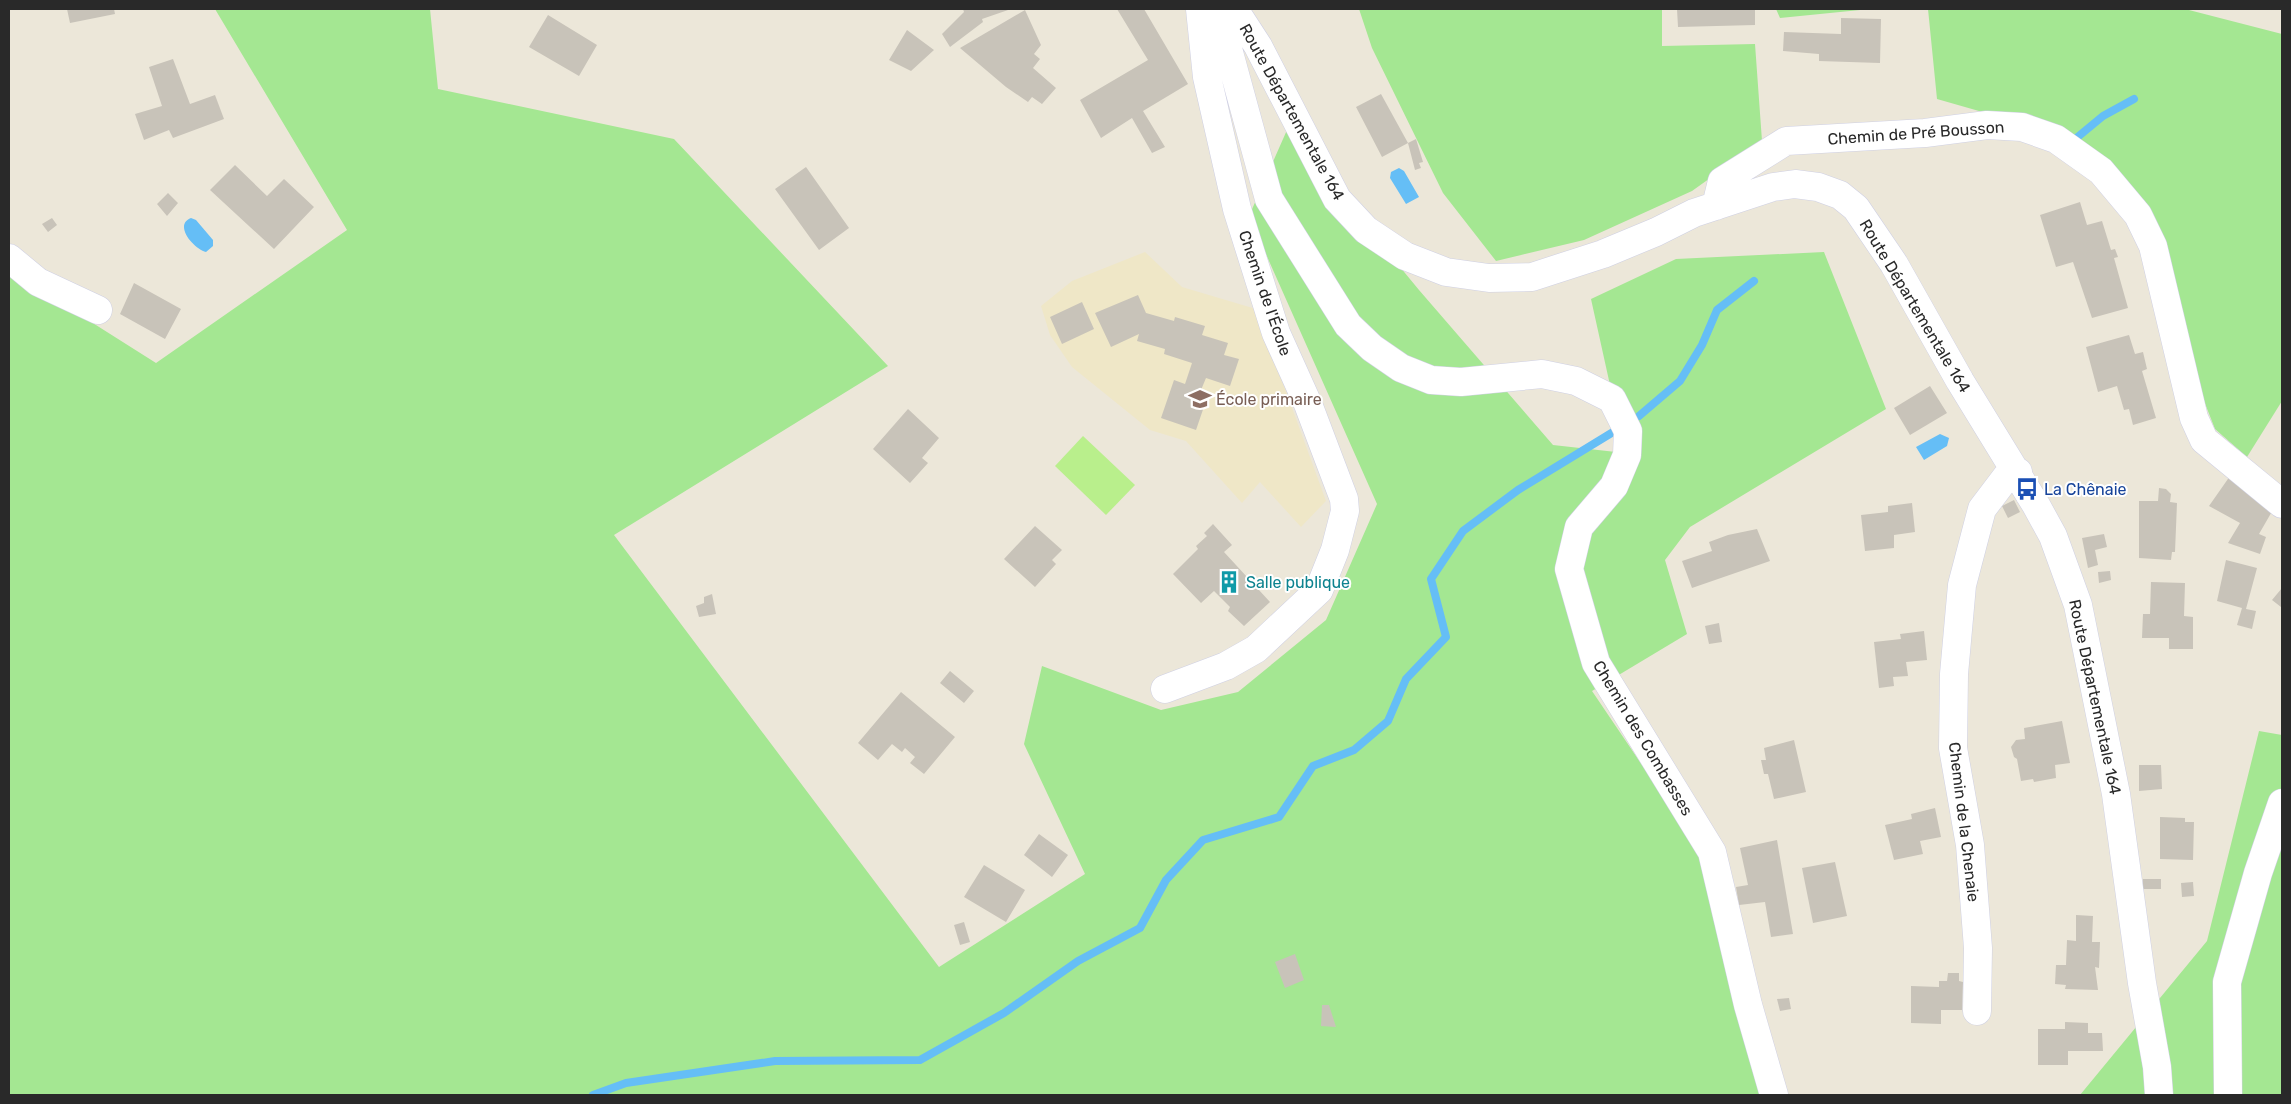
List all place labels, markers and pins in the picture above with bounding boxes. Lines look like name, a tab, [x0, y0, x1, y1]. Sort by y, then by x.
school or university icon: École primaire	[1187, 386, 1213, 412]
place label: École primaire	[1216, 390, 1322, 409]
bus stop icon: La Chênaie	[2014, 476, 2040, 502]
place label: La Chênaie	[2044, 480, 2127, 499]
building icon: Salle publique	[1216, 569, 1242, 595]
place label: Salle publique	[1246, 573, 1350, 592]

